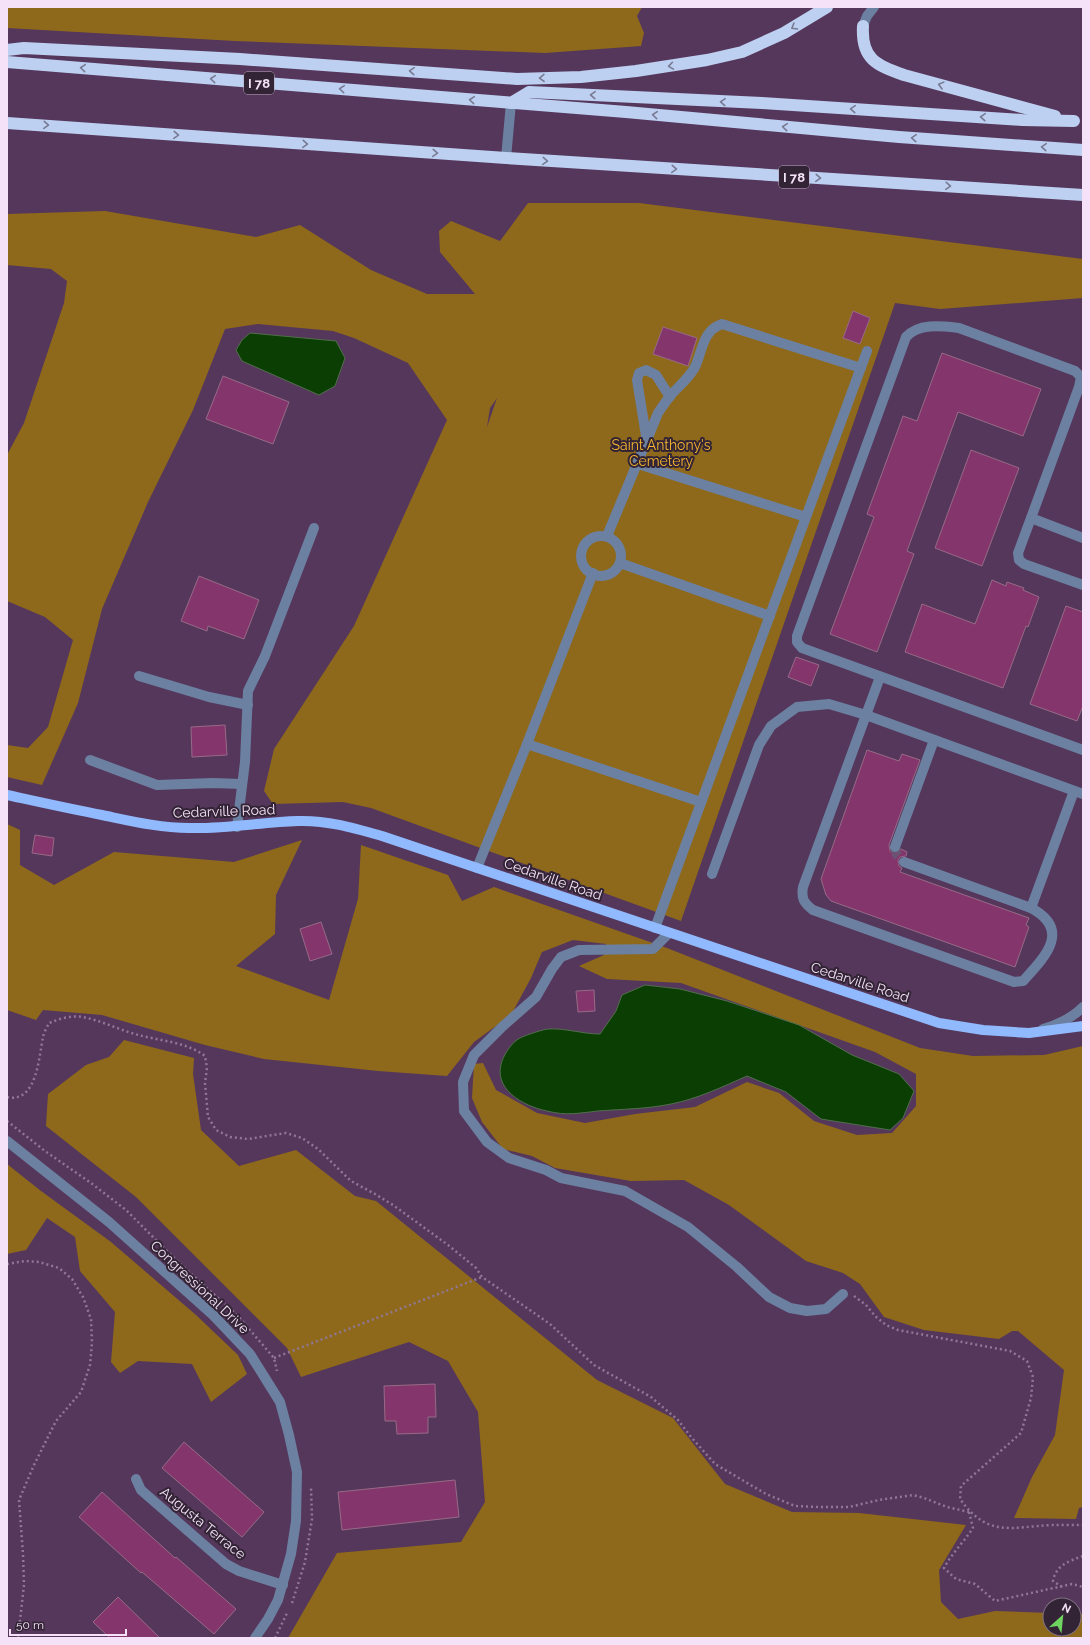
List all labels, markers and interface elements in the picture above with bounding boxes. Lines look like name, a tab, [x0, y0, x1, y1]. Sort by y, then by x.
one-way arrow	[791, 23, 798, 30]
one-way arrow	[668, 61, 674, 70]
one-way arrow	[80, 64, 86, 73]
one-way arrow	[409, 67, 415, 76]
road number: I 78	[244, 72, 274, 94]
one-way arrow	[210, 74, 216, 83]
one-way arrow	[539, 74, 545, 82]
one-way arrow	[938, 81, 945, 90]
one-way arrow	[339, 85, 345, 94]
one-way arrow	[590, 91, 596, 100]
one-way arrow	[469, 95, 475, 104]
one-way arrow	[720, 97, 726, 106]
one-way arrow	[850, 105, 856, 114]
one-way arrow	[652, 111, 658, 120]
one-way arrow	[980, 113, 986, 122]
one-way arrow	[43, 121, 49, 130]
one-way arrow	[782, 122, 788, 131]
one-way arrow	[173, 130, 179, 139]
one-way arrow	[911, 133, 917, 142]
one-way arrow	[302, 140, 308, 149]
one-way arrow	[1041, 143, 1047, 152]
one-way arrow	[432, 149, 438, 158]
one-way arrow	[542, 156, 548, 165]
one-way arrow	[671, 165, 677, 174]
road number: I 78	[779, 166, 809, 188]
one-way arrow	[815, 174, 821, 183]
one-way arrow	[945, 182, 951, 191]
park label: Saint Anthony's Cemetery	[612, 437, 711, 469]
street label: Cedarville Road	[172, 801, 276, 821]
street label: Cedarville Road	[502, 855, 604, 903]
street label: Cedarville Road	[809, 959, 911, 1005]
street label: Congressional Drive	[147, 1237, 253, 1337]
street label: Augusta Terrace	[157, 1484, 249, 1562]
north arrow	[1042, 1597, 1082, 1637]
text: N	[1060, 1601, 1073, 1616]
scale bar	[10, 1611, 126, 1637]
text: 50 m	[16, 1618, 44, 1632]

